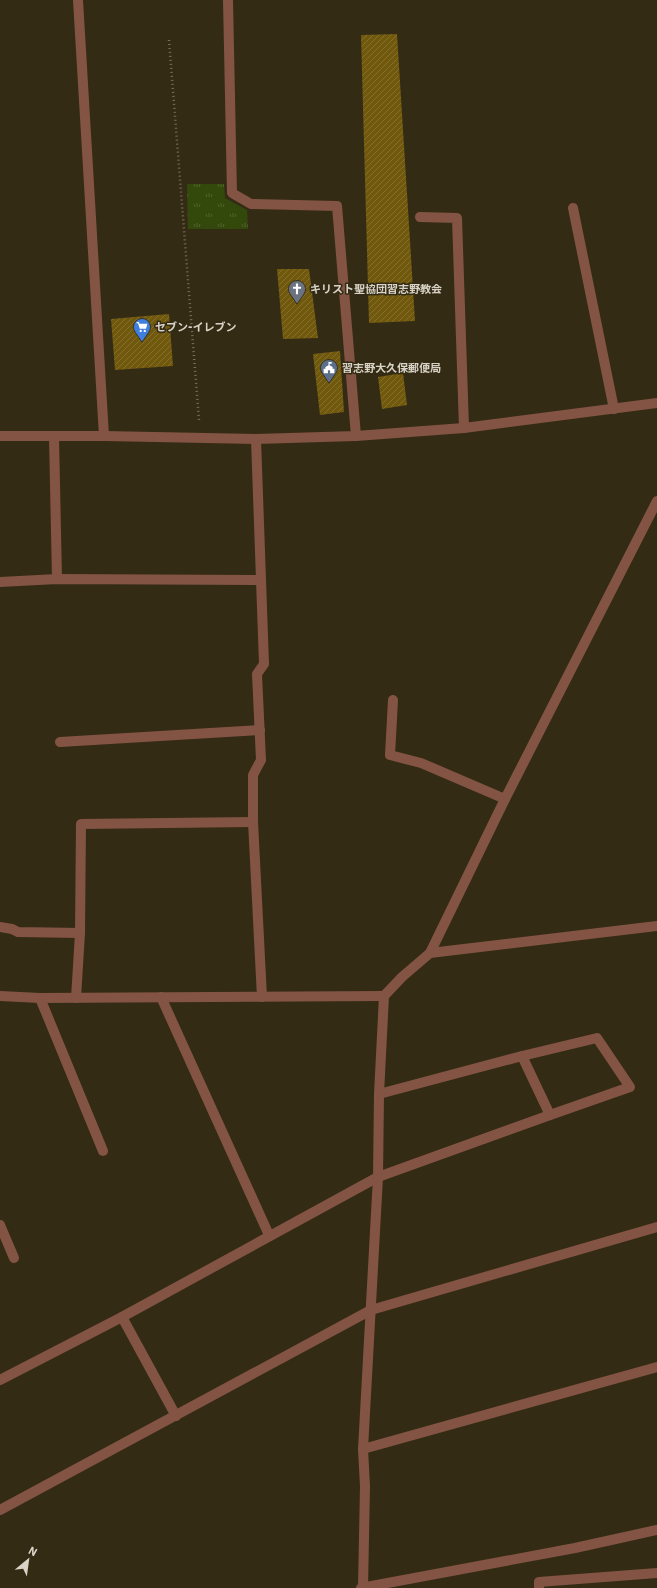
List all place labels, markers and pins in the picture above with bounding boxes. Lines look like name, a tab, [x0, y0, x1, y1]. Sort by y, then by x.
church icon: キリスト聖協団習志野教会	[287, 279, 307, 304]
place label: キリスト聖協団習志野教会	[310, 282, 442, 296]
supermarket icon: セブン-イレブン	[132, 317, 152, 342]
place label: セブン-イレブン	[155, 320, 236, 334]
public building icon: 習志野大久保郵便局	[319, 358, 339, 383]
place label: 習志野大久保郵便局	[342, 361, 441, 375]

